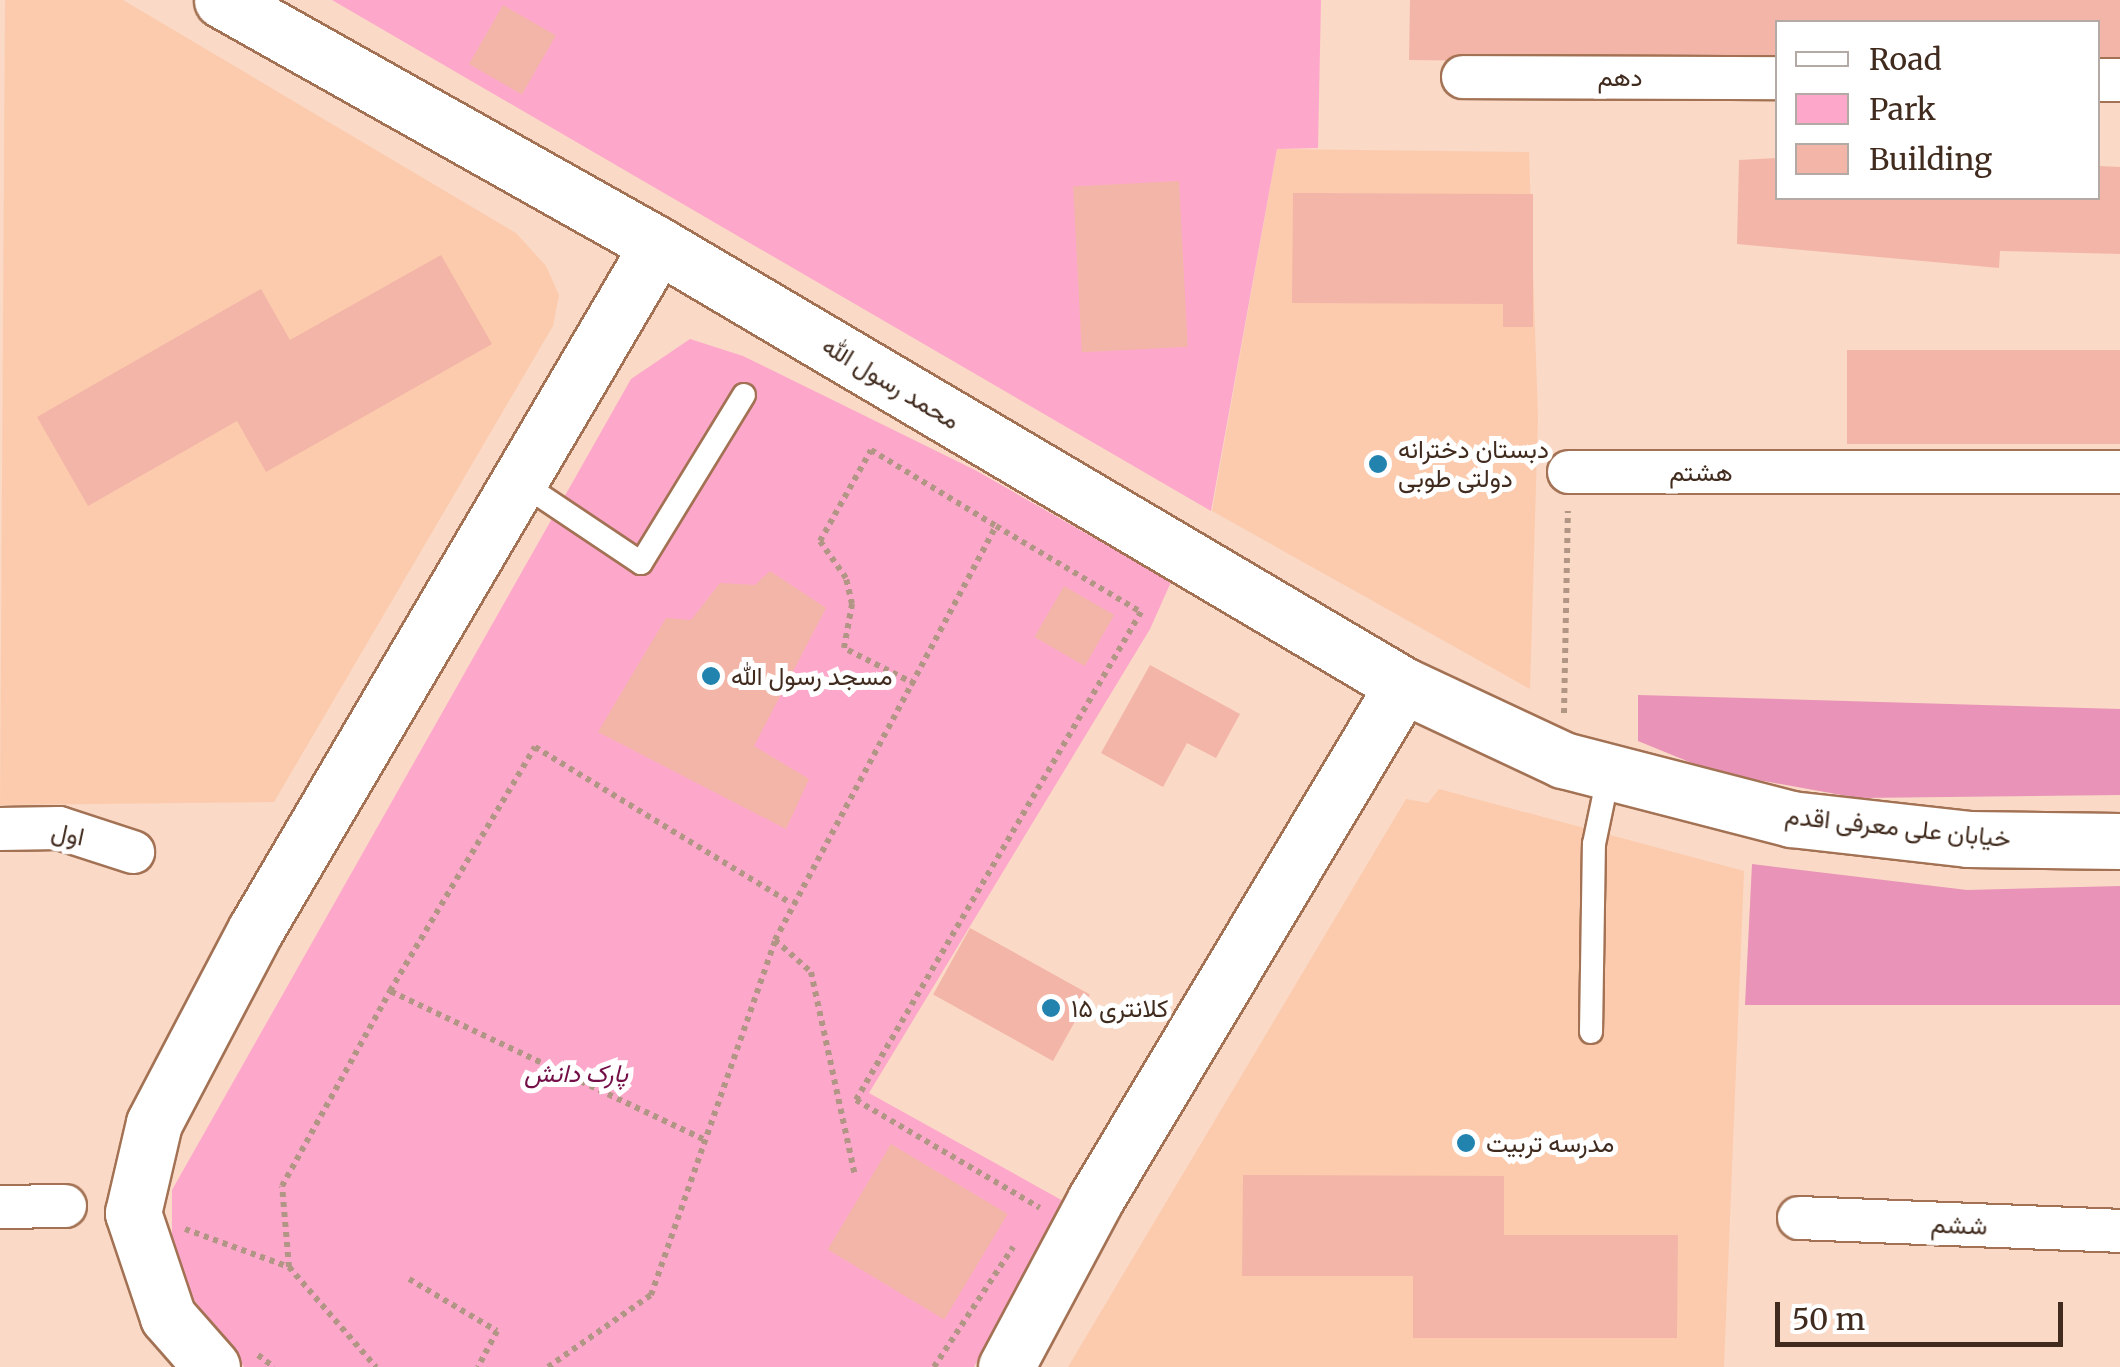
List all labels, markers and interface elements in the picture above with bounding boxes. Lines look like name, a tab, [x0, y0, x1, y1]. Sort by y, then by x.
legend	[1775, 20, 2100, 200]
text: Road	[1869, 40, 1942, 78]
street label: دهم	[1597, 62, 1643, 92]
text: Park	[1869, 90, 1936, 128]
text: Building	[1869, 140, 1992, 178]
street label: محمد رسول الله	[817, 330, 965, 436]
place label: دبستان دخترانه دولتی طوبی	[1398, 435, 1549, 494]
marker: دبستان دخترانه دولتی طوبی	[1367, 453, 1389, 475]
street label: هشتم	[1669, 457, 1733, 487]
place label: مسجد رسول الله	[731, 661, 893, 691]
marker: مسجد رسول الله	[700, 665, 722, 687]
street label: خیابان علی معرفی اقدم	[1784, 800, 2012, 854]
street label: اول	[49, 816, 87, 852]
place label: کلانتری ۱۵	[1071, 993, 1168, 1023]
marker: کلانتری ۱۵	[1040, 997, 1062, 1019]
park label: پارک دانش	[524, 1058, 628, 1088]
place label: مدرسه تربیت	[1486, 1128, 1614, 1158]
marker: مدرسه تربیت	[1455, 1132, 1477, 1154]
street label: ششم	[1930, 1209, 1988, 1241]
scale bar	[1780, 1282, 2068, 1344]
text: 50 m	[1792, 1300, 1865, 1338]

